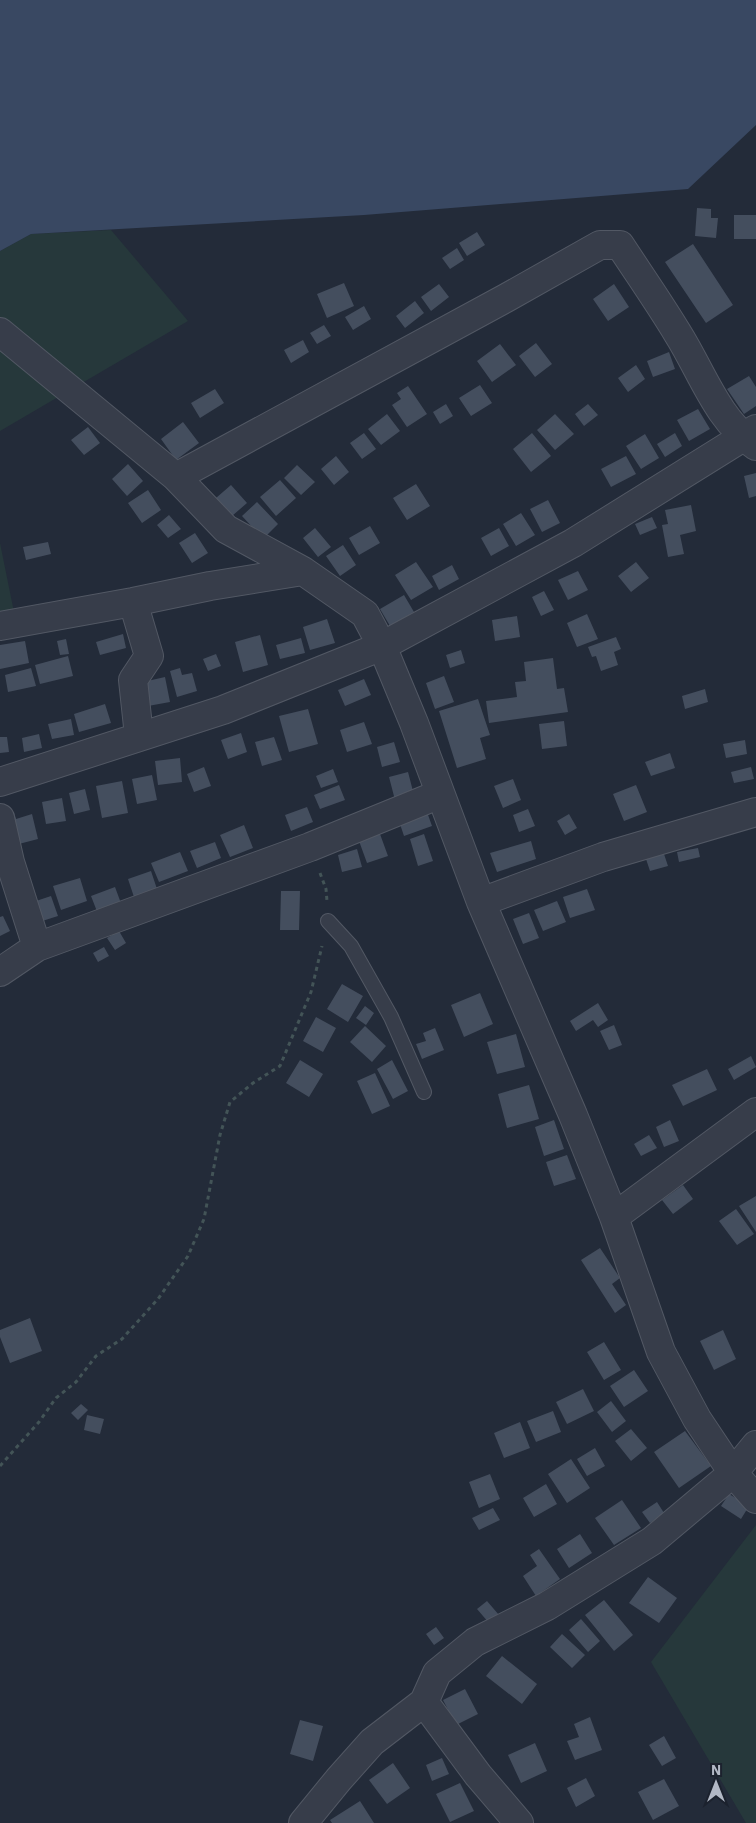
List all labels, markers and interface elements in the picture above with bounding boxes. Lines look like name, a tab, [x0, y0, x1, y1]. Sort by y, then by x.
north arrow	[691, 1758, 741, 1808]
text: N	[711, 1761, 721, 1779]

